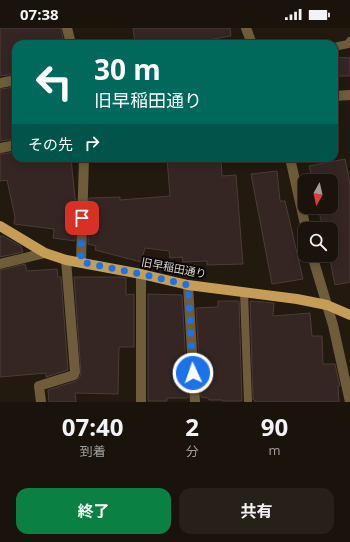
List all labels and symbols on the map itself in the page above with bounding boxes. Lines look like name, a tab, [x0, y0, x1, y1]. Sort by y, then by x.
north arrow	[298, 174, 338, 214]
pin	[65, 201, 99, 235]
street label: 旧早稲田通り	[140, 254, 208, 281]
position arrow	[172, 352, 214, 394]

